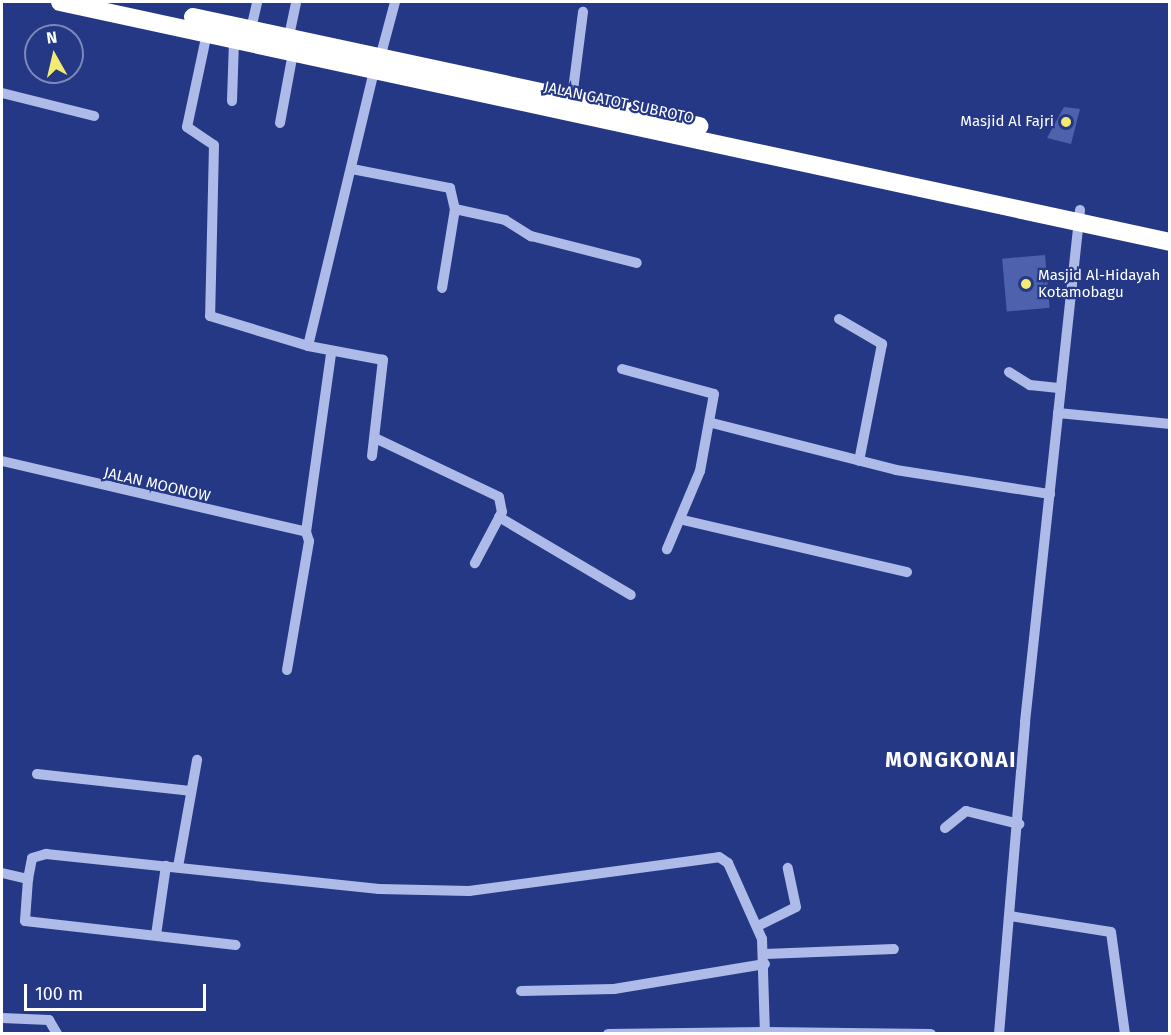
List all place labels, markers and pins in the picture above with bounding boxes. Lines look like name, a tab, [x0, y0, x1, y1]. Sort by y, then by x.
place label: Masjid Al Fajri	[960, 113, 1054, 131]
marker: Masjid Al Fajri	[1059, 115, 1073, 129]
place label: Masjid Al-Hidayah Kotamobagu	[1038, 266, 1160, 301]
marker: Masjid Al-Hidayah Kotamobagu	[1019, 277, 1033, 291]

